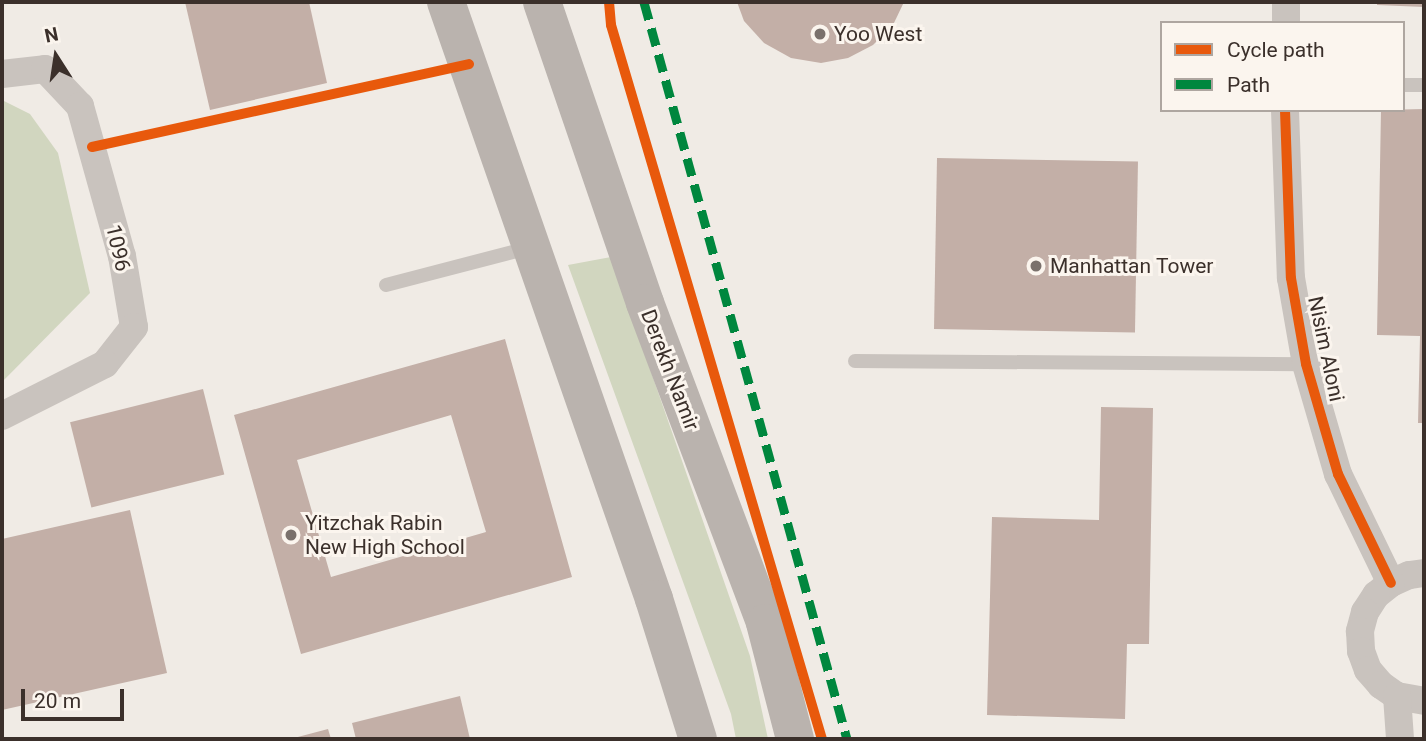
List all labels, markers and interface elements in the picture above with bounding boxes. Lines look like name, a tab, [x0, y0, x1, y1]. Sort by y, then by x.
north arrow	[21, 21, 91, 91]
place label: Yoo West	[834, 21, 922, 47]
legend	[1160, 21, 1405, 112]
text: N	[43, 22, 60, 48]
marker: Yoo West	[812, 26, 828, 42]
text: Cycle path	[1227, 38, 1325, 62]
text: Path	[1227, 73, 1270, 97]
street label: 1096	[100, 222, 136, 274]
place label: Manhattan Tower	[1050, 253, 1214, 279]
marker: Manhattan Tower	[1028, 258, 1044, 274]
street label: Nisim Aloni	[1303, 294, 1349, 404]
street label: Derekh Namir	[635, 306, 705, 434]
place label: Yitzchak Rabin New High School	[305, 510, 465, 560]
marker: Yitzchak Rabin New High School	[283, 527, 299, 543]
scale bar	[24, 674, 128, 718]
text: 20 m	[34, 689, 81, 713]

